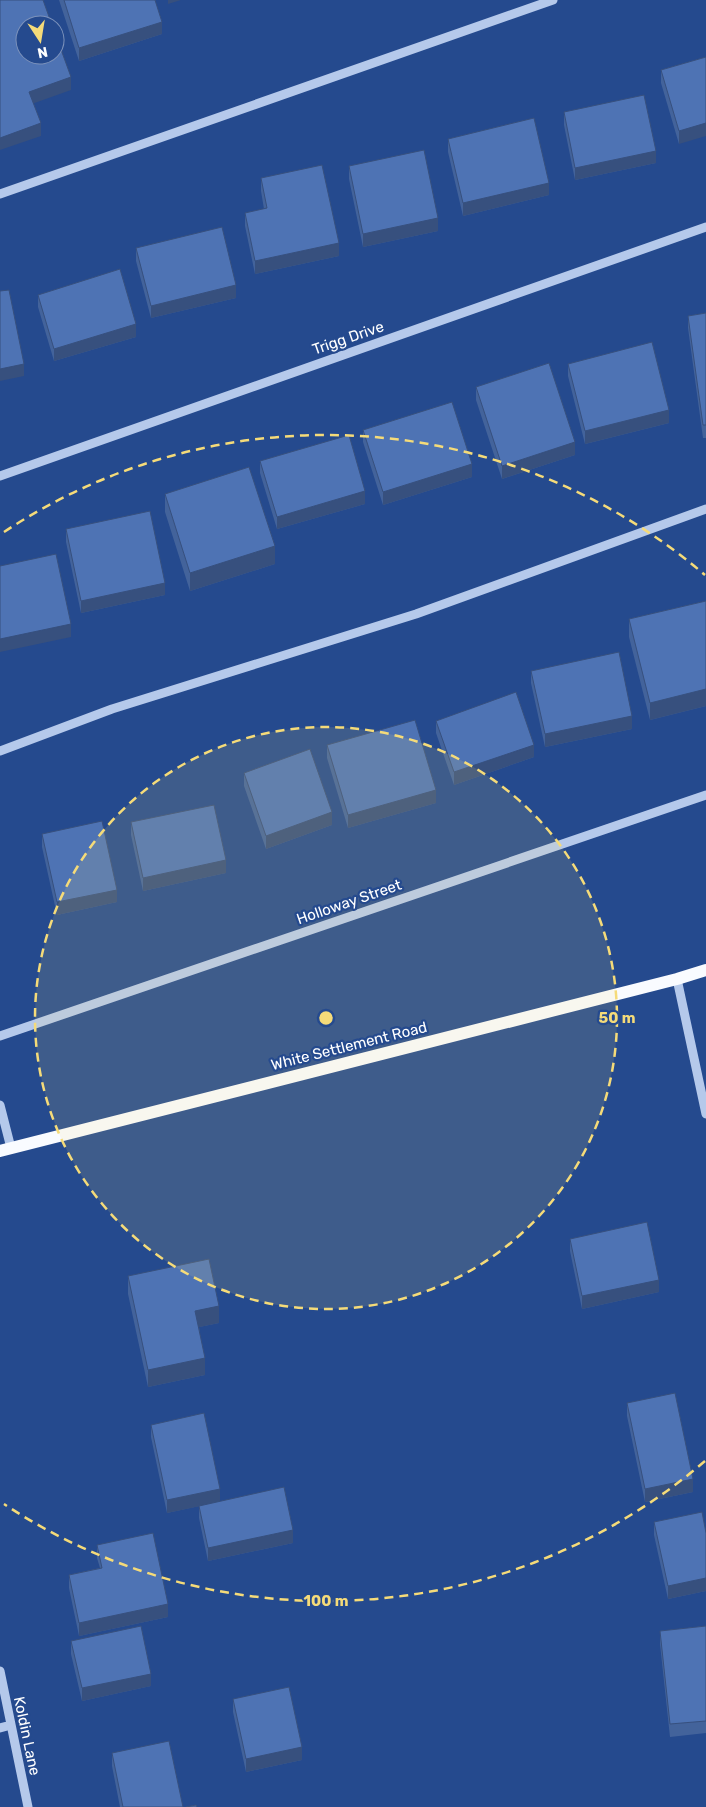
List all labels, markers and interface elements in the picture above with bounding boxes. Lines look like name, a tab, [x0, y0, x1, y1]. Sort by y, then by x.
north arrow	[15, 15, 65, 65]
text: N	[36, 43, 49, 62]
street label: Trigg Drive	[310, 317, 386, 359]
street label: Holloway Street	[294, 876, 404, 928]
centre of rings	[317, 1009, 335, 1027]
text: 50 m	[599, 1009, 635, 1027]
street label: White Settlement Road	[269, 1018, 429, 1074]
text: 100 m	[304, 1592, 348, 1610]
street label: Koldin Lane	[10, 1695, 44, 1777]

